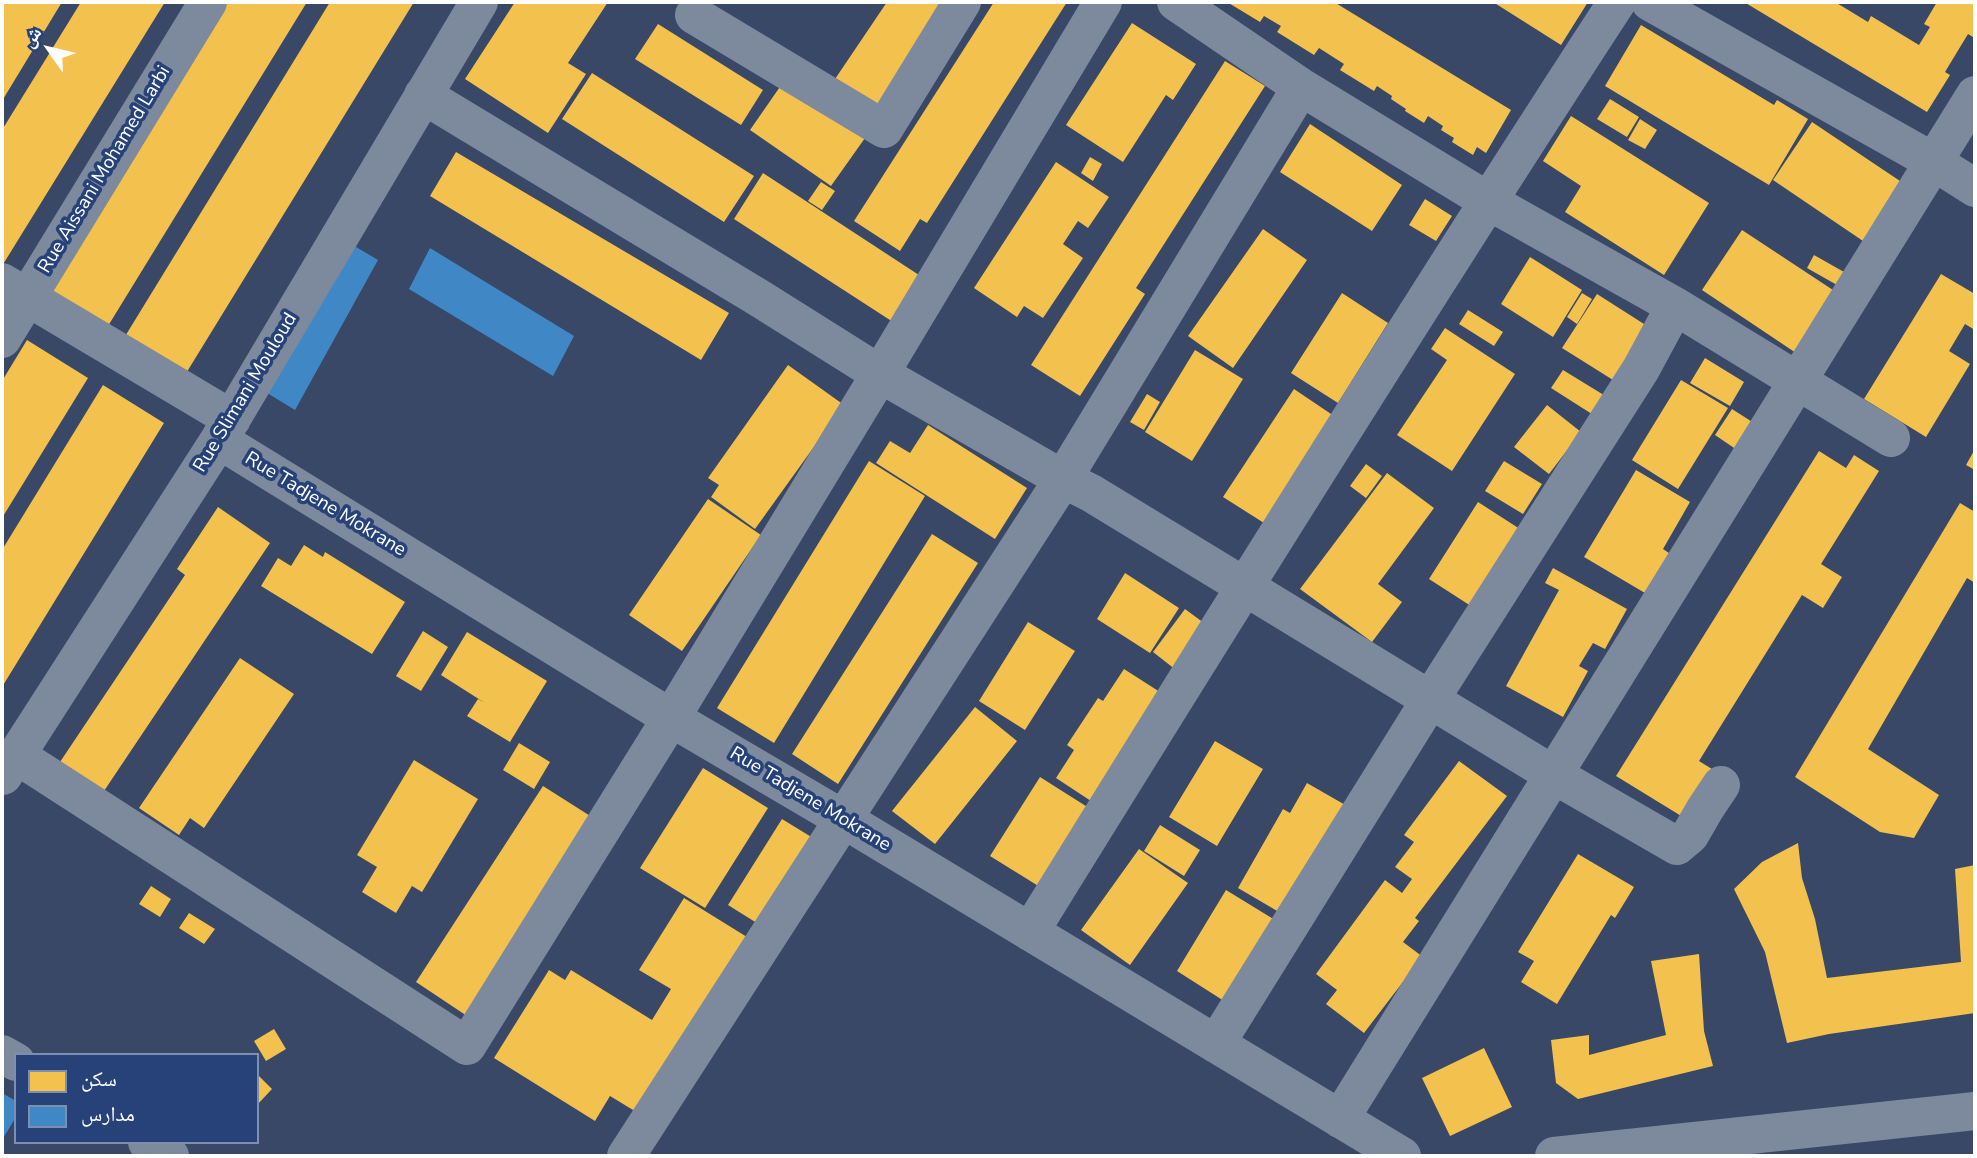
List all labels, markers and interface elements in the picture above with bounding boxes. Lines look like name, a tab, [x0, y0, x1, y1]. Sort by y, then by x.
north arrow	[14, 14, 84, 84]
text: ش	[15, 22, 48, 53]
street label: Rue Aissani Mohamed Larbi	[34, 62, 176, 278]
street label: Rue Slimani Mouloud	[189, 309, 303, 477]
street label: Rue Tadjene Mokrane	[240, 448, 410, 562]
street label: Rue Tadjene Mokrane	[725, 743, 895, 857]
legend	[14, 1053, 259, 1144]
text: سكن	[81, 1065, 117, 1093]
text: مدارس	[81, 1100, 135, 1128]

